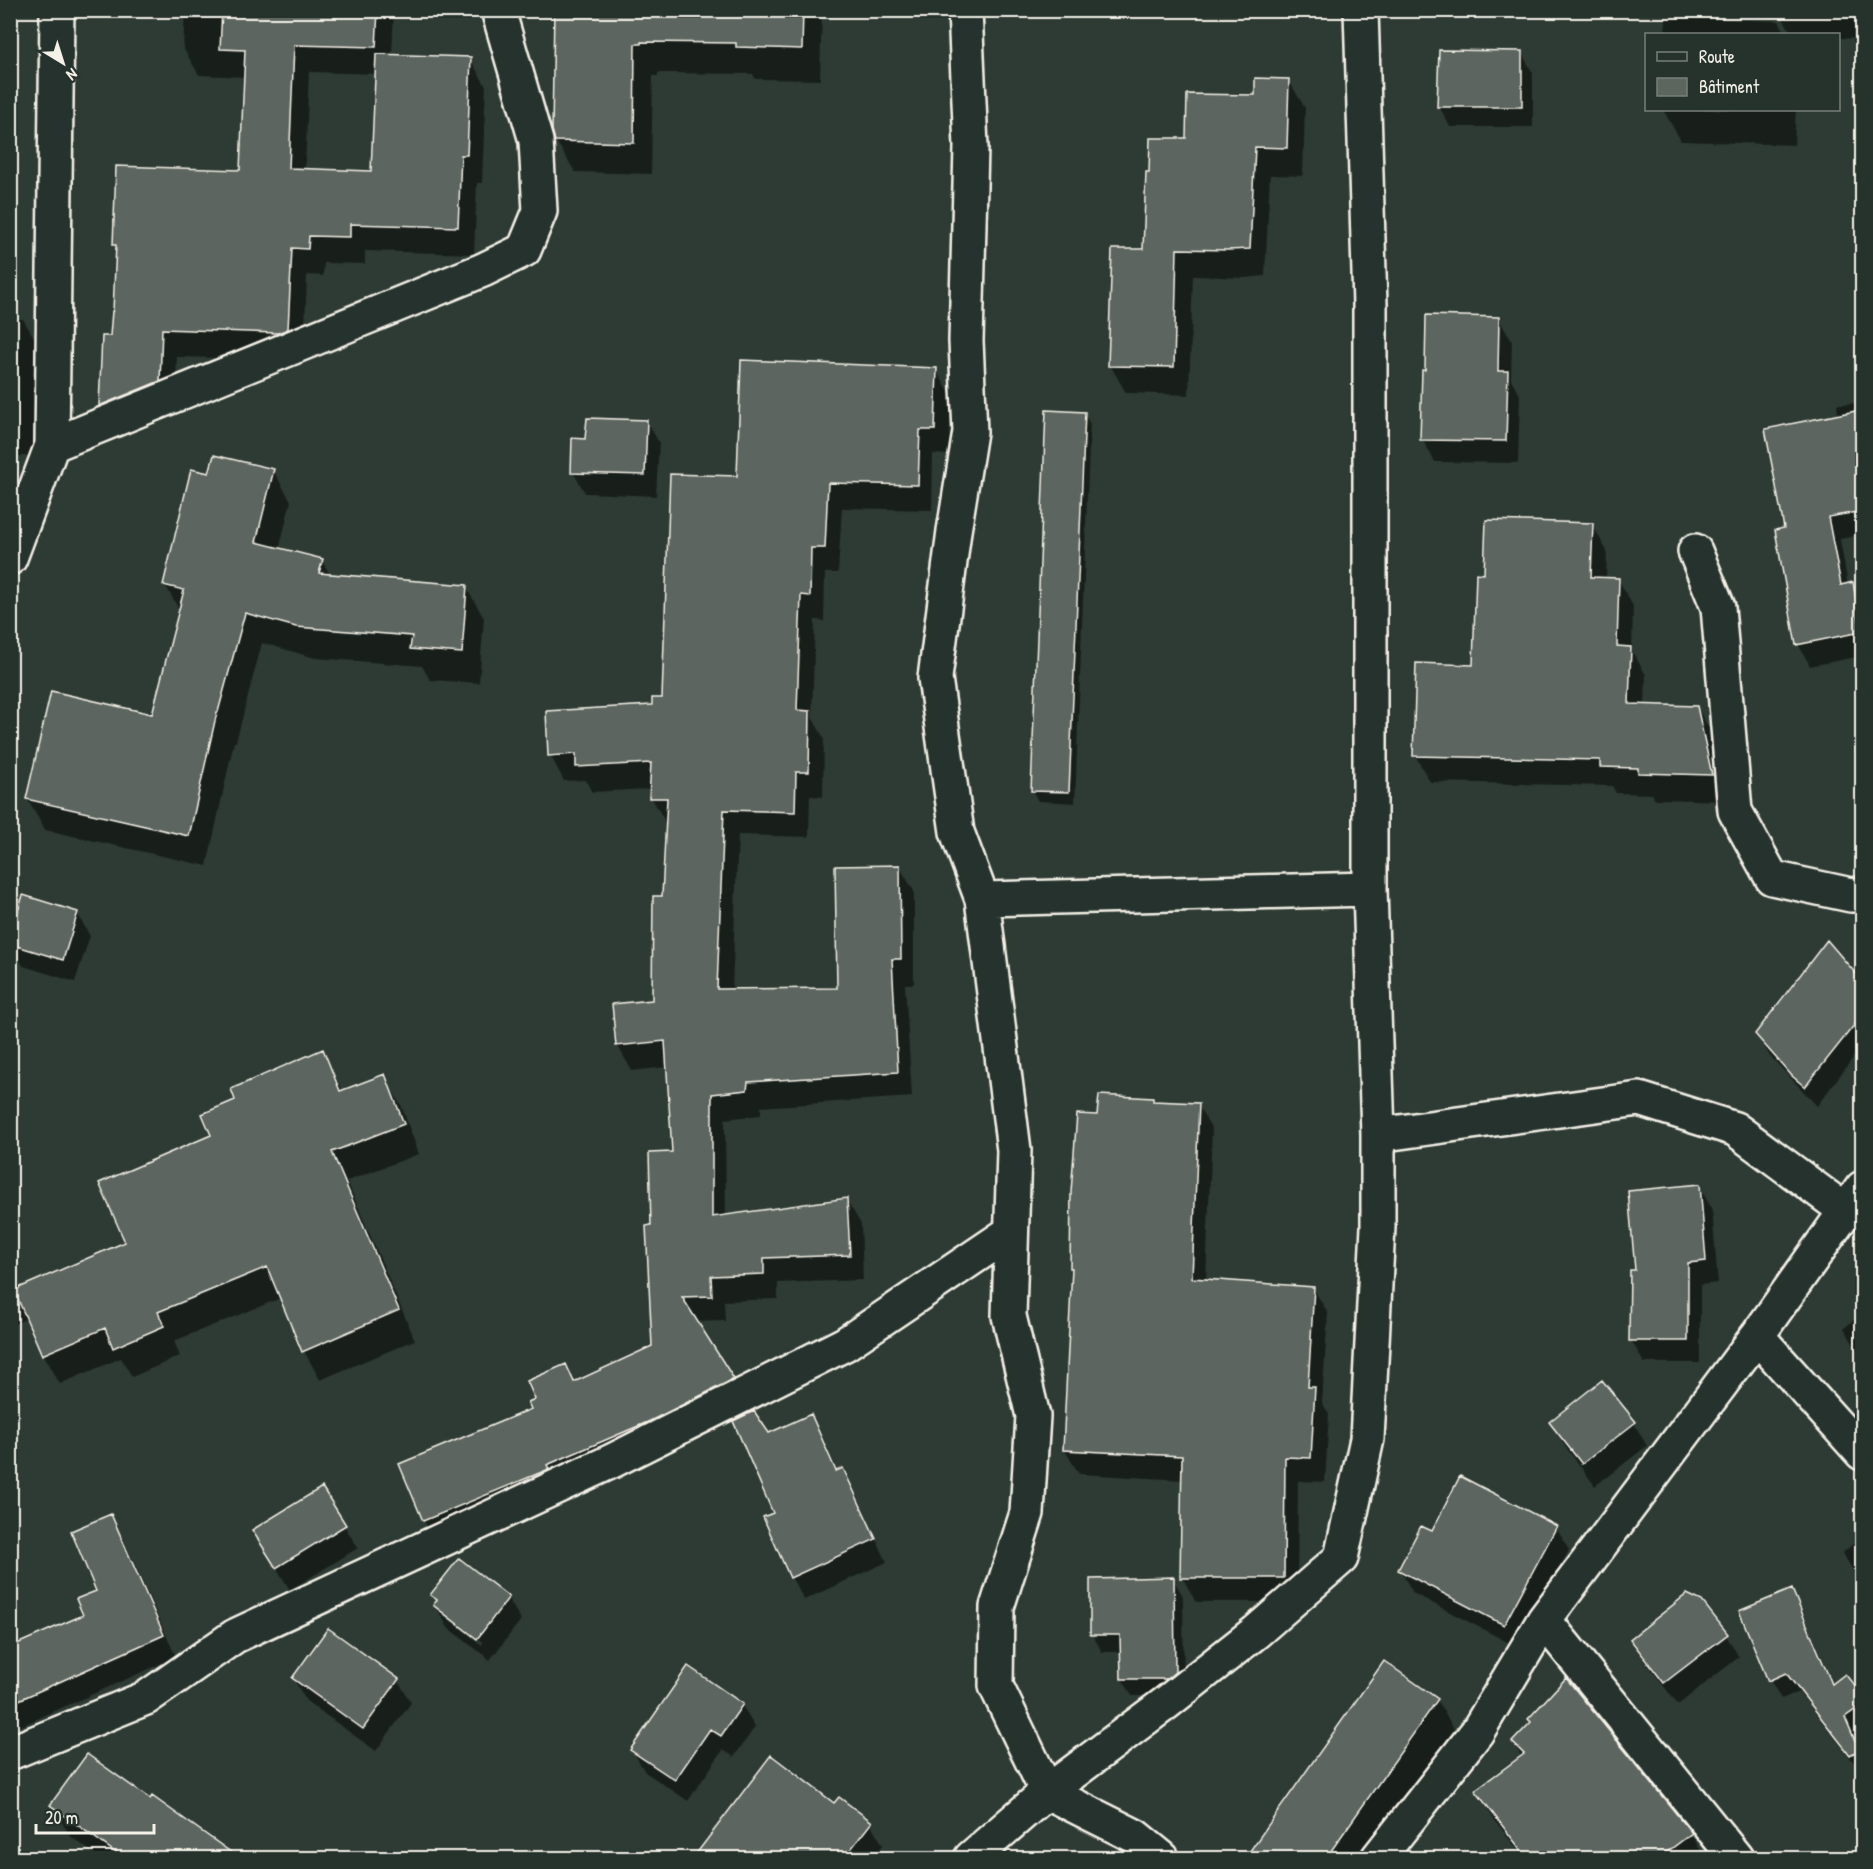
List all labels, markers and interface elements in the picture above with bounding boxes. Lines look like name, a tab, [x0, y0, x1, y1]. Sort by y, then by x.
north arrow	[33, 33, 93, 93]
legend	[1645, 33, 1840, 111]
text: Route	[1699, 44, 1735, 69]
text: N	[62, 64, 82, 86]
text: Bâtiment	[1699, 74, 1760, 99]
scale bar	[36, 1797, 154, 1835]
text: 20 m	[45, 1805, 78, 1830]

